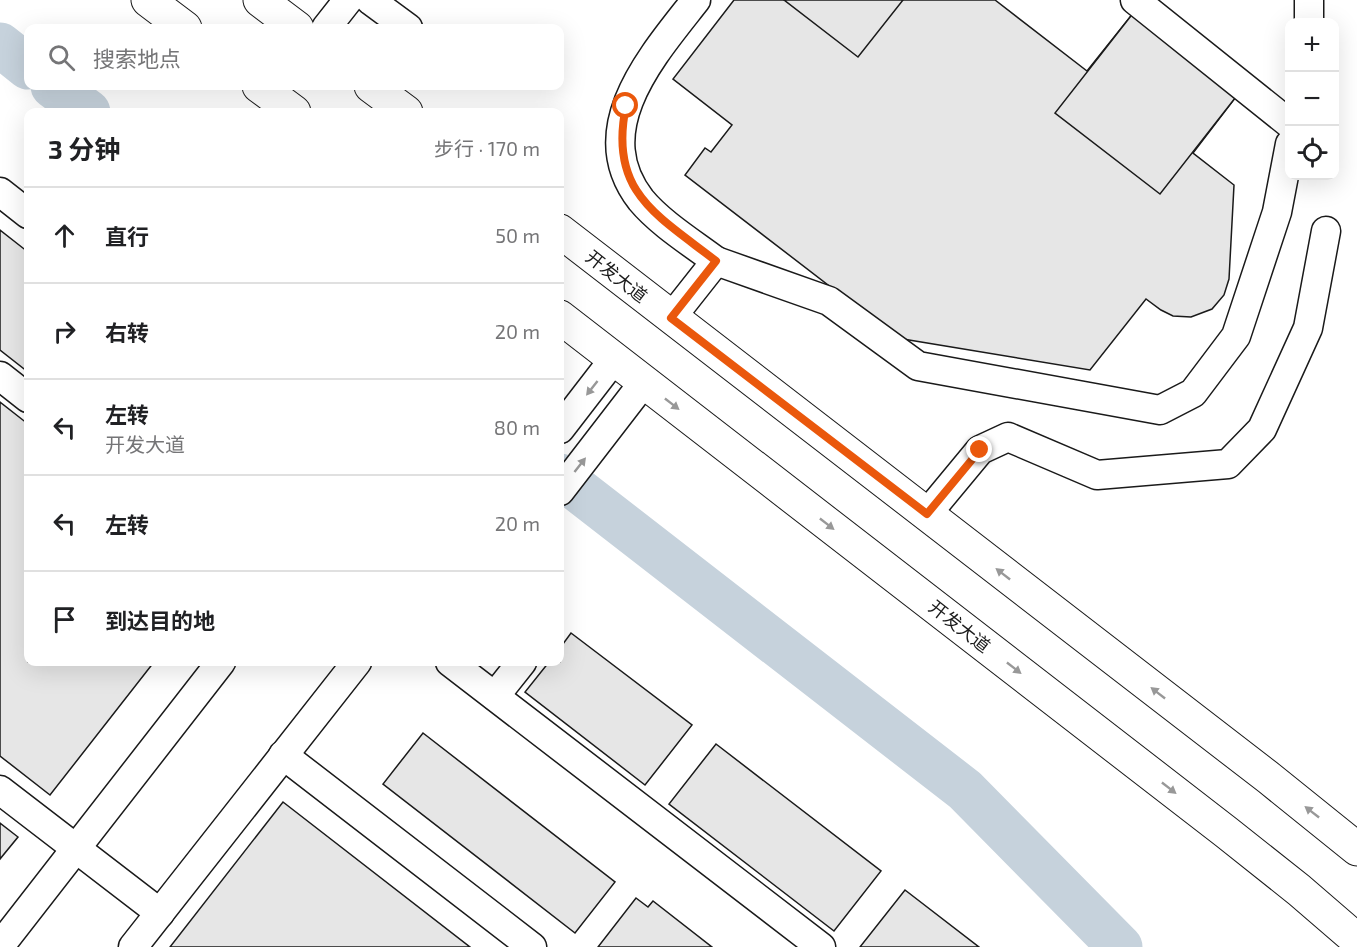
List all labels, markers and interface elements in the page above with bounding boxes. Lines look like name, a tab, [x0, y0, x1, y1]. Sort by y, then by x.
map controls	[1285, 18, 1339, 180]
button: +	[1285, 18, 1339, 72]
search box	[24, 24, 564, 90]
icon: search	[45, 41, 78, 74]
text: 搜索地点	[93, 45, 181, 71]
button: −	[1285, 72, 1339, 126]
route start	[612, 92, 638, 118]
button: locate	[1285, 126, 1339, 180]
text: 3 分钟	[48, 133, 120, 164]
text: 步行 · 170 m	[434, 136, 540, 160]
icon: ahead	[48, 219, 81, 252]
text: 直行	[105, 223, 149, 249]
text: 50 m	[495, 223, 540, 247]
street label: 开发大道	[582, 245, 652, 307]
icon: right	[48, 315, 81, 348]
text: 右转	[105, 319, 149, 345]
text: 20 m	[495, 319, 540, 343]
one-way arrow	[586, 380, 598, 395]
one-way arrow	[665, 398, 680, 410]
text: 左转	[105, 401, 149, 427]
icon: left	[48, 411, 81, 444]
text: 80 m	[494, 415, 540, 439]
text: 开发大道	[105, 432, 185, 456]
route end	[966, 436, 992, 462]
one-way arrow	[573, 457, 586, 473]
icon: left	[48, 507, 81, 540]
text: 左转	[105, 511, 149, 537]
text: 20 m	[495, 511, 540, 535]
one-way arrow	[819, 517, 834, 529]
one-way arrow	[996, 568, 1011, 580]
street label: 开发大道	[925, 595, 995, 657]
icon: arrive	[48, 603, 81, 636]
text: 到达目的地	[105, 607, 215, 633]
one-way arrow	[1006, 662, 1022, 675]
one-way arrow	[1150, 687, 1165, 699]
one-way arrow	[1161, 781, 1176, 793]
one-way arrow	[1304, 807, 1319, 819]

